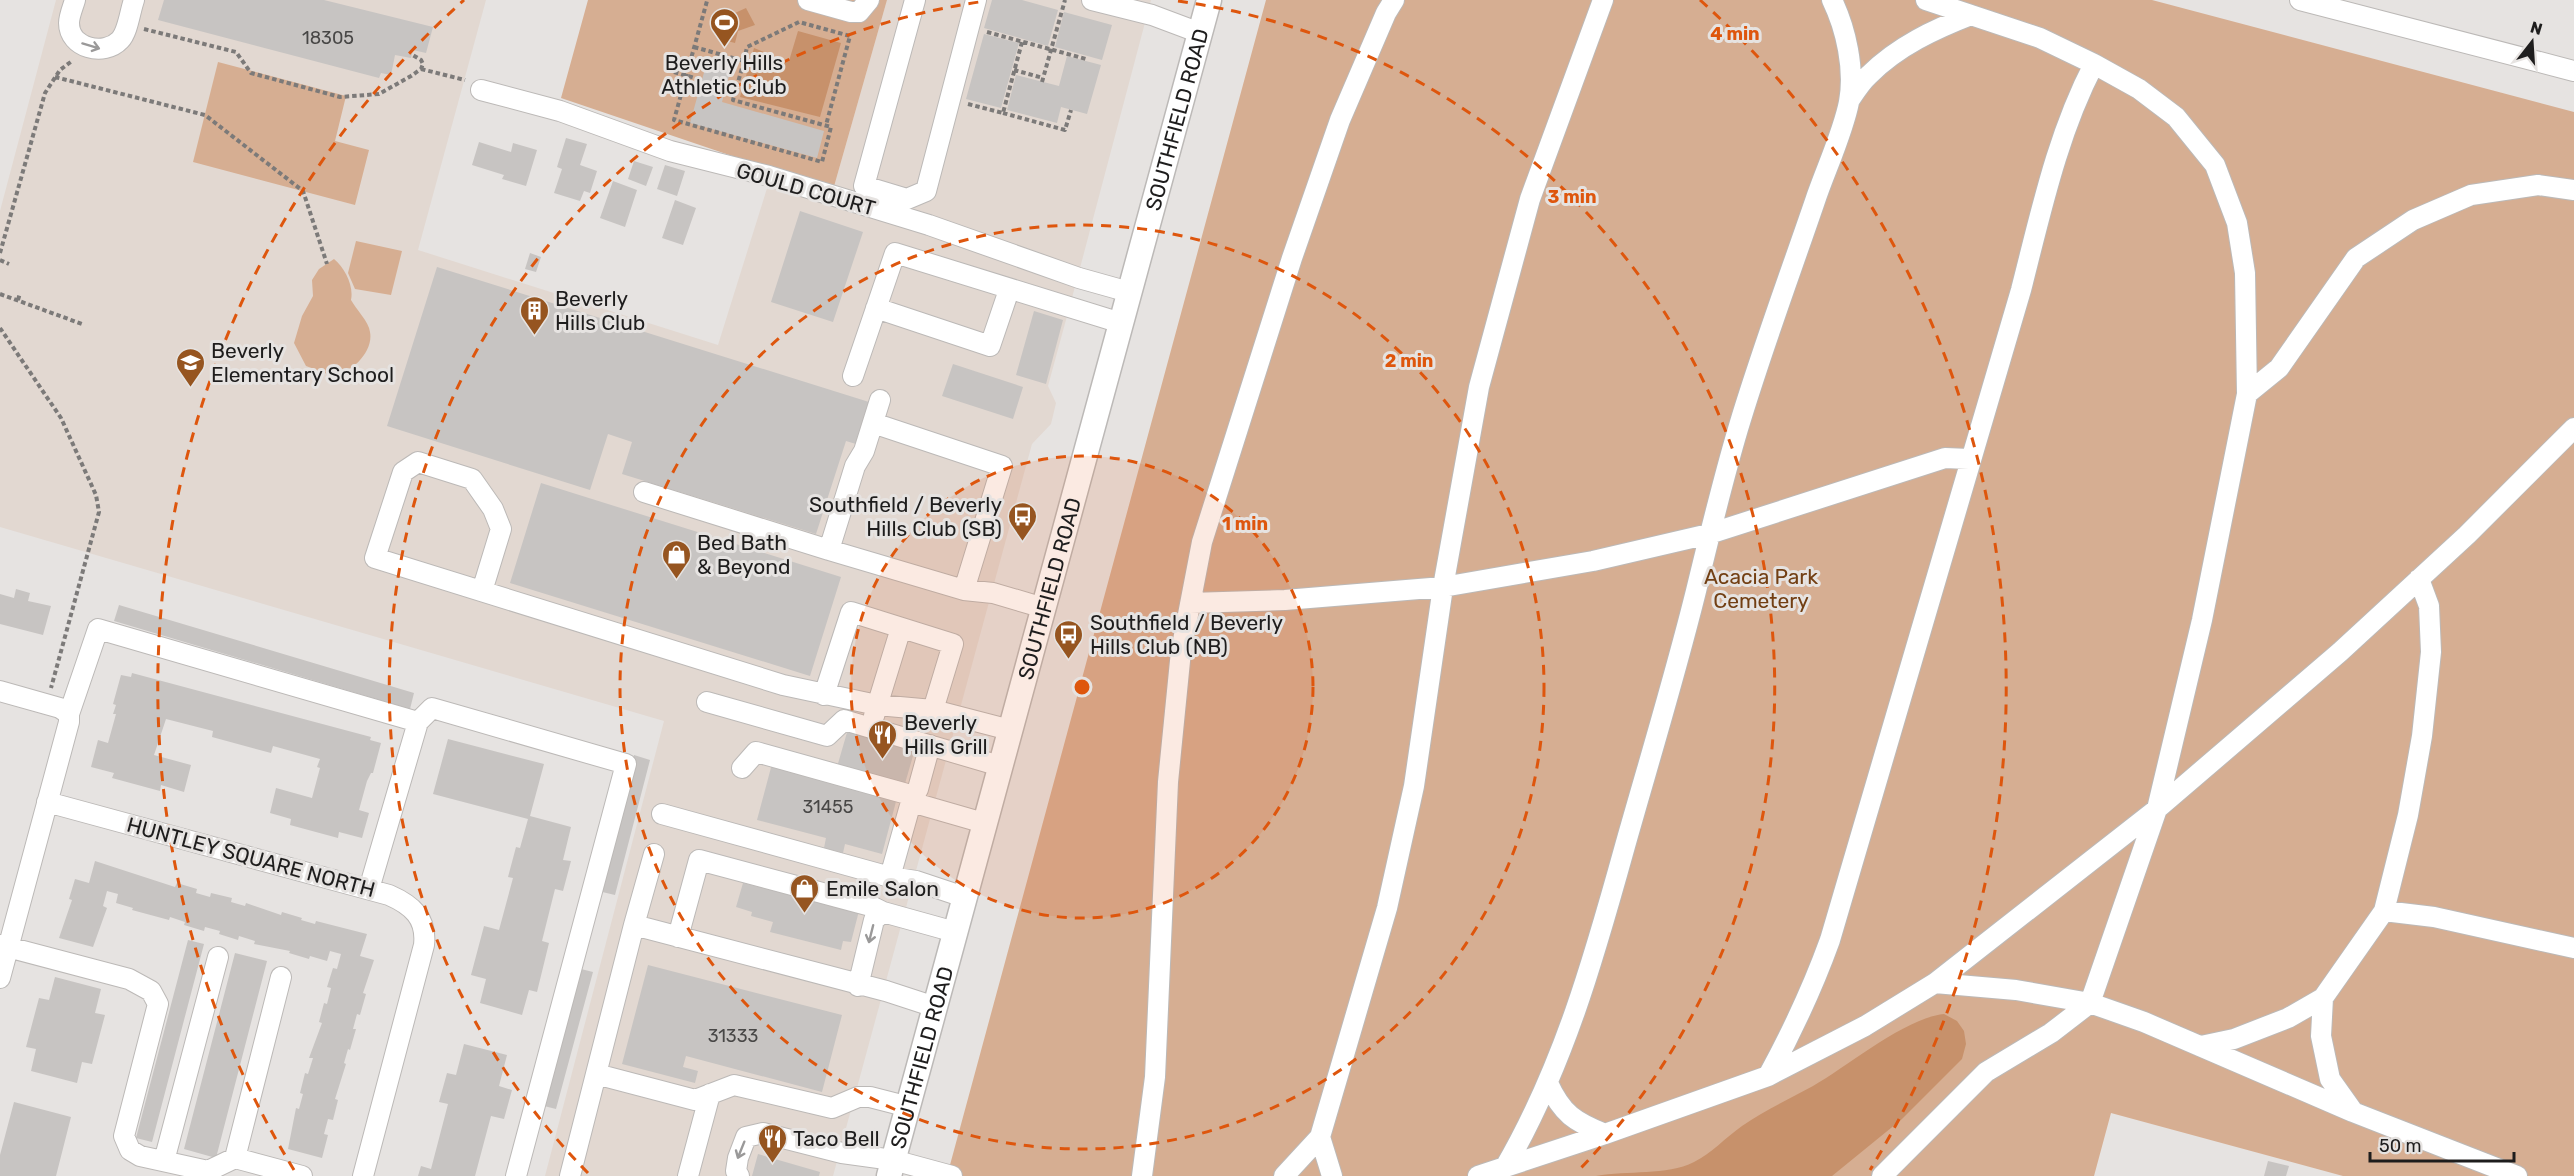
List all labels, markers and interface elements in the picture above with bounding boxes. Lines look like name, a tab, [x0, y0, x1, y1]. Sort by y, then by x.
sports icon: Beverly Hills Athletic Club	[708, 7, 740, 49]
north arrow	[2502, 12, 2562, 72]
text: N	[2528, 17, 2545, 39]
text: 4 min	[1710, 23, 1760, 45]
street label: SOUTHFIELD ROAD	[1140, 26, 1213, 213]
house number: 18305	[302, 27, 354, 49]
one-way arrow	[81, 41, 100, 52]
place label: Beverly Hills Athletic Club	[661, 50, 787, 99]
street label: GOULD COURT	[734, 157, 878, 221]
text: 3 min	[1548, 186, 1596, 208]
place label: Beverly Hills Club	[555, 286, 645, 335]
building icon: Beverly Hills Club	[518, 294, 550, 336]
place label: Beverly Elementary School	[211, 338, 394, 387]
school or university icon: Beverly Elementary School	[174, 346, 206, 388]
text: 2 min	[1385, 350, 1433, 372]
place label: Southfield / Beverly Hills Club (SB)	[809, 492, 1002, 541]
street label: SOUTHFIELD ROAD	[1012, 495, 1086, 682]
bus stop icon: Southfield / Beverly Hills Club (SB)	[1007, 500, 1039, 542]
text: 1 min	[1222, 513, 1268, 535]
place label: Bed Bath & Beyond	[697, 530, 791, 579]
shop icon: Bed Bath & Beyond	[660, 538, 692, 580]
park label: Acacia Park Cemetery	[1704, 564, 1818, 613]
place label: Southfield / Beverly Hills Club (NB)	[1090, 610, 1283, 659]
bus stop icon: Southfield / Beverly Hills Club (NB)	[1053, 618, 1085, 660]
centre of rings	[1072, 677, 1092, 697]
place label: Beverly Hills Grill	[904, 710, 988, 759]
restaurant icon: Beverly Hills Grill	[867, 718, 899, 760]
house number: 31455	[803, 796, 853, 818]
street label: HUNTLEY SQUARE NORTH	[124, 812, 378, 902]
shop icon: Emile Salon	[789, 872, 821, 914]
place label: Emile Salon	[826, 876, 939, 901]
one-way arrow	[864, 924, 876, 943]
street label: SOUTHFIELD ROAD	[885, 963, 958, 1151]
house number: 31333	[708, 1025, 758, 1047]
restaurant icon: Taco Bell	[756, 1122, 788, 1164]
scale bar	[2370, 1125, 2514, 1163]
place label: Taco Bell	[793, 1126, 880, 1151]
text: 50 m	[2379, 1135, 2422, 1157]
one-way arrow	[735, 1140, 746, 1158]

